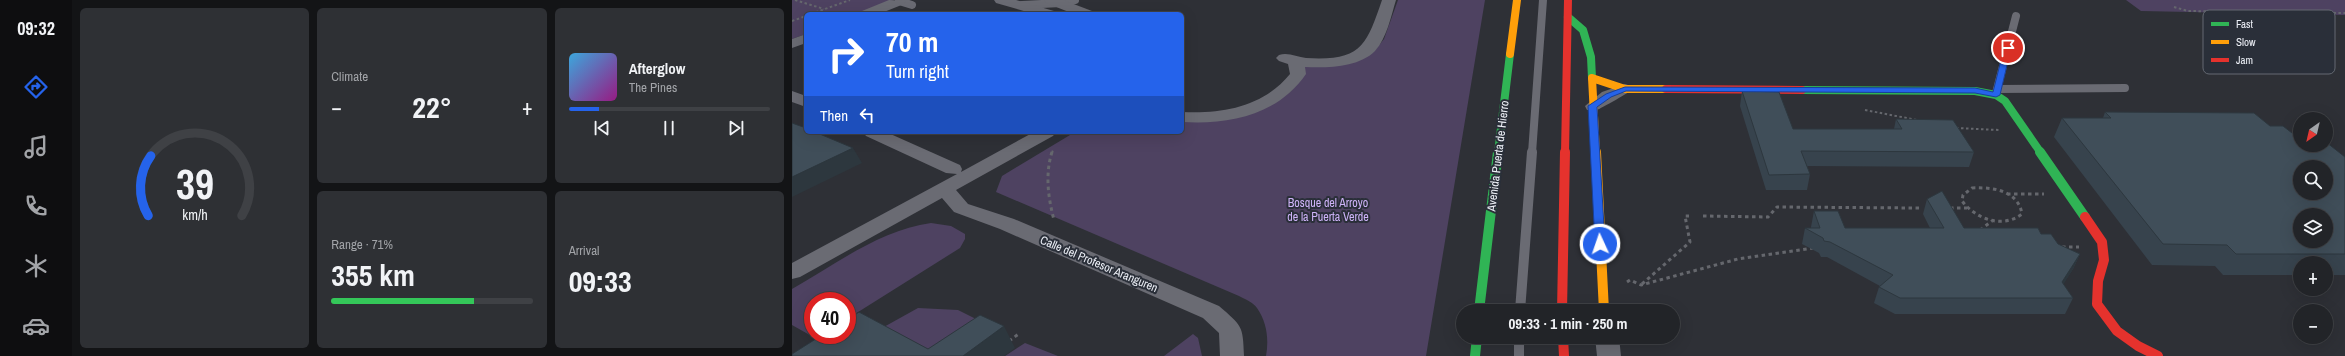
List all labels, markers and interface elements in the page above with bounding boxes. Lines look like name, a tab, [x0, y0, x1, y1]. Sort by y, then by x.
legend	[2203, 10, 2335, 74]
text: 09:32	[17, 16, 55, 41]
text: Fast	[2236, 17, 2254, 31]
text: 70 m	[886, 23, 938, 61]
icon: right	[820, 28, 872, 80]
pin	[1991, 31, 2025, 65]
text: Slow	[2236, 35, 2256, 49]
icon: arrive	[1997, 37, 2019, 59]
text: Jam	[2236, 53, 2253, 67]
text: Afterglow	[629, 58, 685, 79]
text: Turn right	[886, 59, 949, 84]
text: Climate	[331, 68, 368, 85]
icon: directions	[22, 73, 50, 101]
text: The Pines	[629, 79, 677, 96]
text: 22°	[412, 87, 452, 127]
text: −	[331, 92, 342, 122]
text: +	[522, 92, 533, 122]
street label: Avenida Puerta de Hierro	[1483, 100, 1513, 213]
icon: left	[856, 104, 878, 126]
text: Then	[820, 105, 848, 126]
north arrow	[2293, 112, 2333, 152]
map controls	[2293, 112, 2333, 344]
icon: previous	[591, 117, 613, 139]
icon: pause	[658, 117, 680, 139]
icon: next	[725, 117, 747, 139]
icon: music	[22, 133, 50, 161]
text: 39	[176, 156, 214, 212]
button: search	[2293, 160, 2333, 200]
icon: phone	[22, 192, 50, 220]
park label: Bosque del Arroyo de la Puerta Verde	[1287, 195, 1369, 225]
text: km/h	[182, 205, 207, 224]
button: layers	[2293, 208, 2333, 248]
position arrow	[1579, 223, 1621, 265]
street label: Calle del Profesor Aranguren	[1038, 232, 1160, 296]
text: Range · 71%	[331, 236, 393, 253]
text: Arrival	[569, 242, 599, 259]
icon: climate	[22, 252, 50, 280]
text: 355 km	[331, 255, 415, 295]
button: +	[2293, 256, 2333, 296]
text: 09:33	[569, 261, 632, 301]
speed limit sign: 40	[804, 292, 856, 344]
button: −	[2293, 304, 2333, 344]
icon: car	[22, 312, 50, 340]
text: 09:33 · 1 min · 250 m	[1509, 313, 1627, 334]

